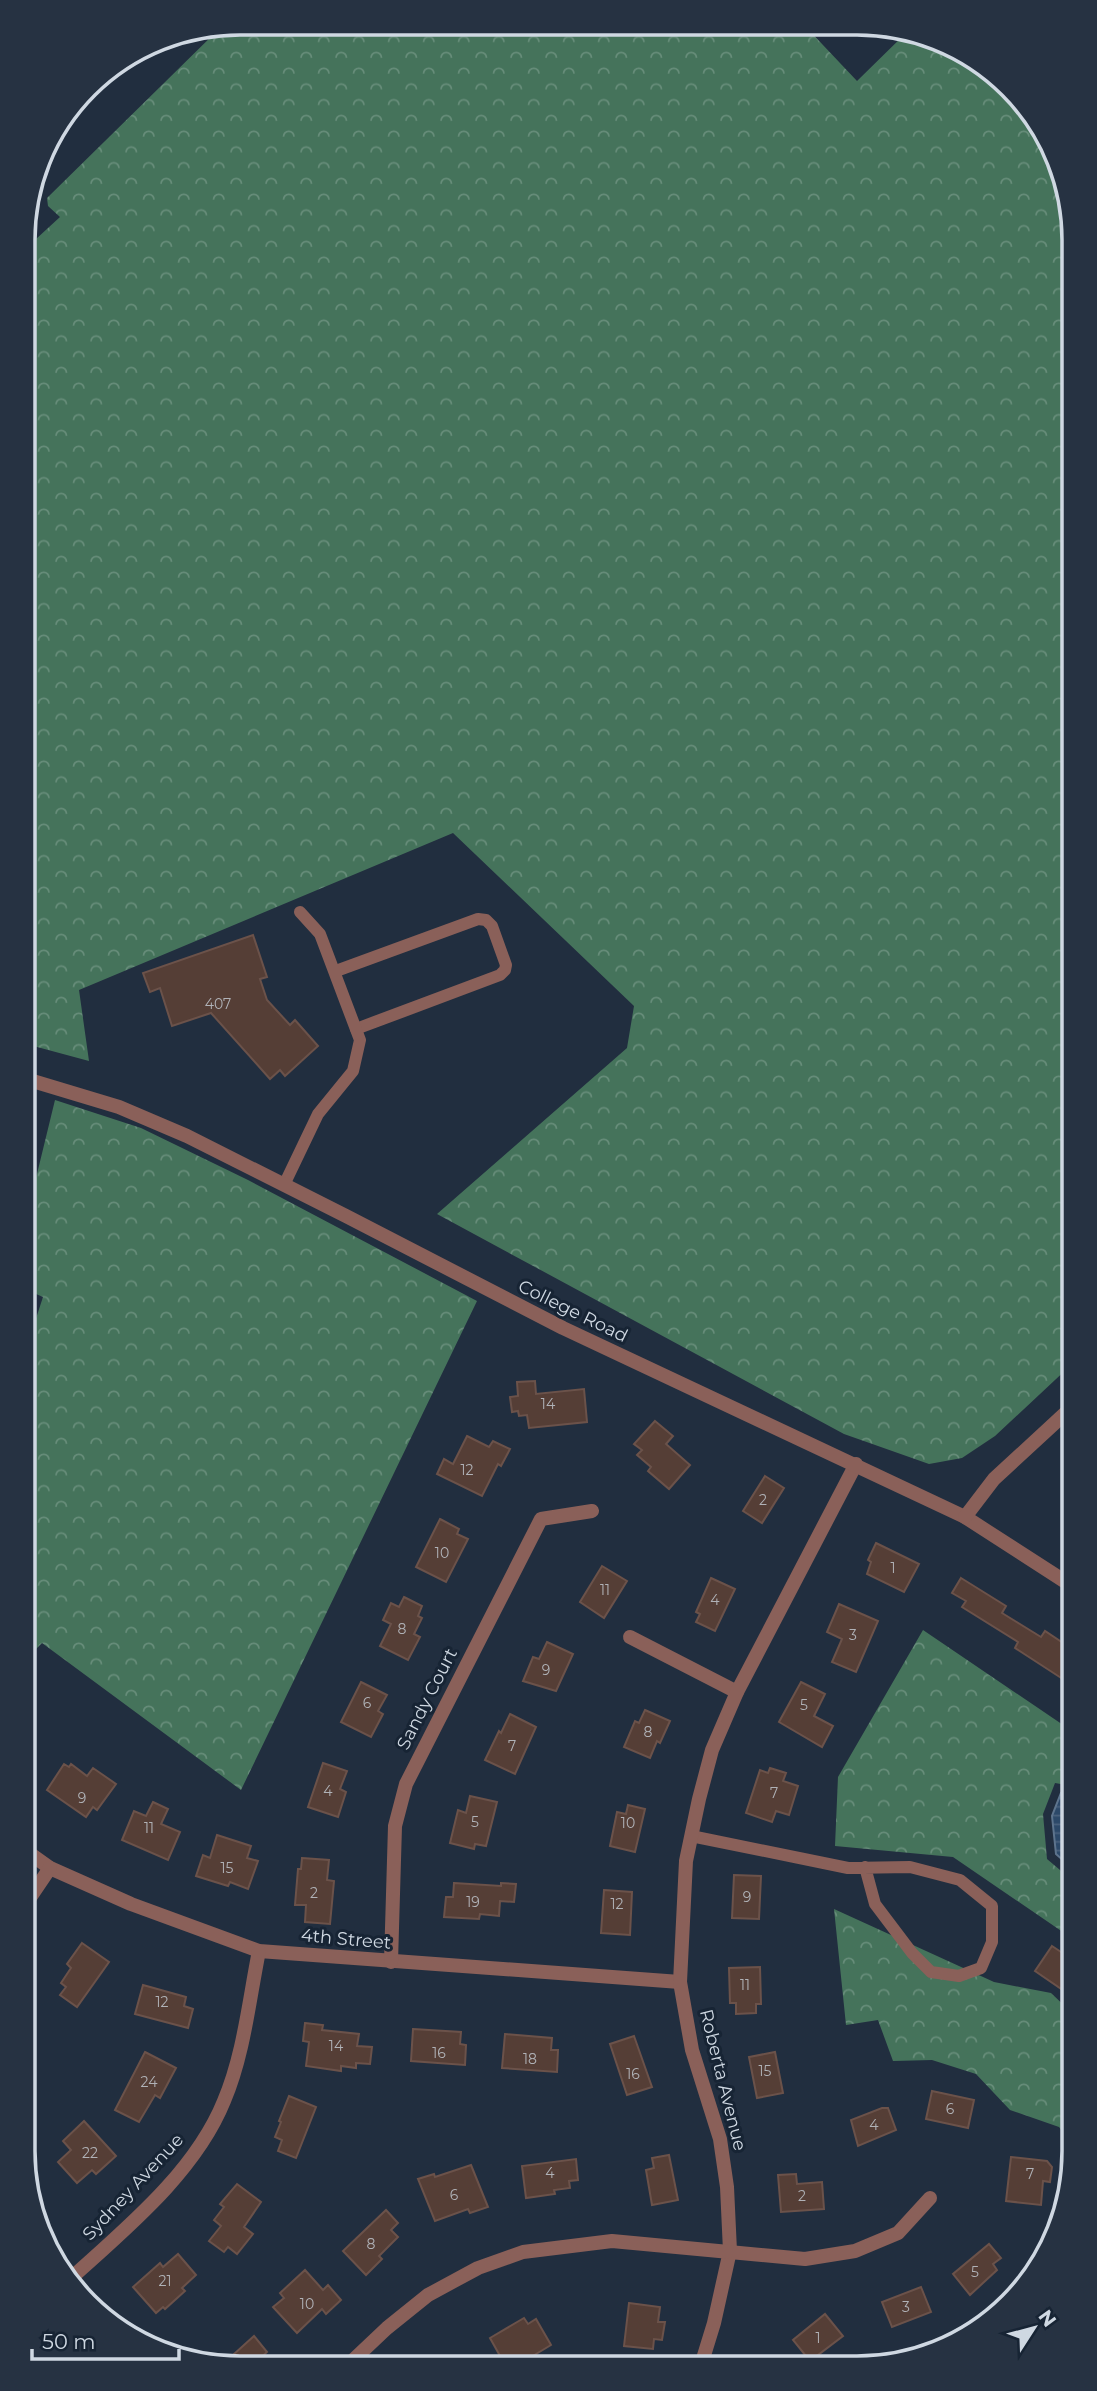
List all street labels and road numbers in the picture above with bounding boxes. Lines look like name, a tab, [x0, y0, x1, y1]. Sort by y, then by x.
street label: College Road	[515, 1275, 631, 1347]
street label: Sandy Court	[392, 1645, 462, 1753]
street label: 4th Street	[300, 1924, 392, 1954]
street label: Roberta Avenue	[695, 2007, 751, 2153]
street label: Sydney Avenue	[78, 2129, 188, 2245]

